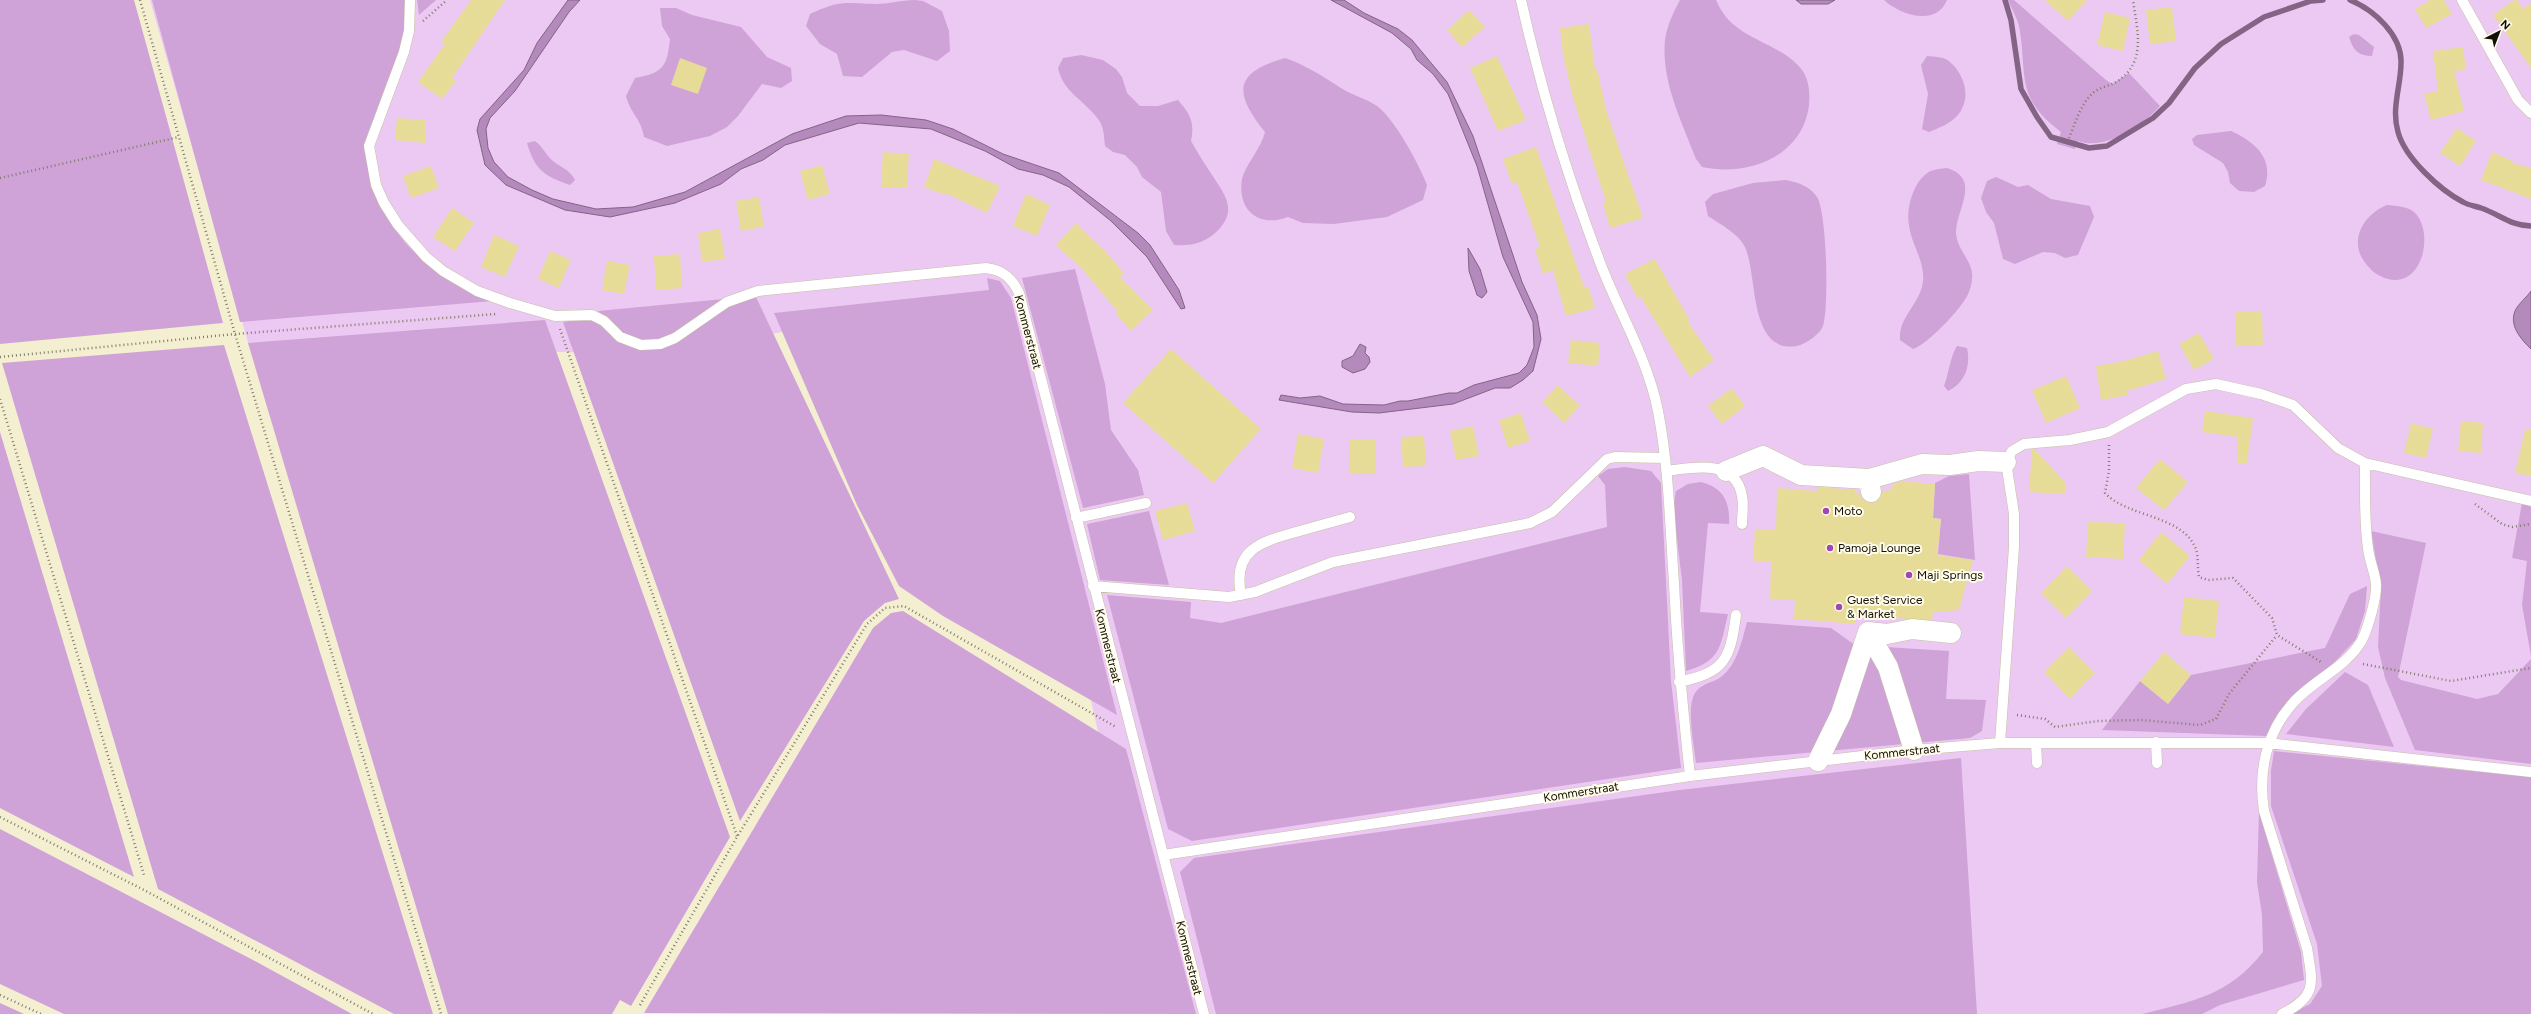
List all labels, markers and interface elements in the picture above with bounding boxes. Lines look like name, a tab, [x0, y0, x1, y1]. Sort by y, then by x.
north arrow	[2479, 12, 2519, 52]
text: N	[2498, 17, 2513, 33]
street label: Kommerstraat	[1011, 293, 1045, 371]
place label: Moto	[1834, 504, 1863, 518]
marker: Moto	[1821, 506, 1831, 516]
place label: Pamoja Lounge	[1838, 541, 1921, 555]
marker: Pamoja Lounge	[1825, 543, 1835, 553]
place label: Maji Springs	[1917, 568, 1983, 582]
marker: Maji Springs	[1904, 570, 1914, 580]
place label: Guest Service & Market	[1847, 593, 1923, 621]
marker: Guest Service & Market	[1834, 602, 1844, 612]
street label: Kommerstraat	[1092, 607, 1124, 685]
street label: Kommerstraat	[1863, 741, 1941, 763]
street label: Kommerstraat	[1542, 779, 1620, 805]
street label: Kommerstraat	[1173, 919, 1205, 997]

